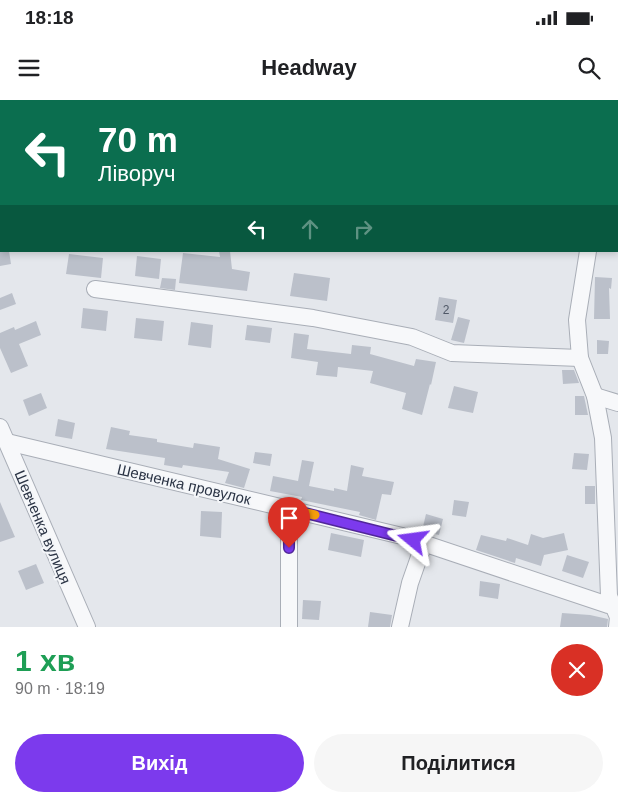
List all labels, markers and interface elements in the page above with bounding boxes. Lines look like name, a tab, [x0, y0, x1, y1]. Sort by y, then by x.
text: 18:18	[25, 7, 74, 28]
icon: menu	[15, 54, 43, 82]
icon: search	[575, 54, 603, 82]
text: Headway	[261, 55, 357, 80]
icon: left	[15, 120, 80, 185]
text: 70 m	[98, 120, 178, 159]
text: Ліворуч	[98, 161, 175, 186]
icon: left	[243, 215, 271, 243]
icon: ahead	[296, 215, 324, 243]
icon: right	[349, 215, 377, 243]
house number: 2	[443, 303, 450, 317]
street label: Шевченка провулок	[116, 460, 253, 508]
street label: Шевченка вулиця	[11, 468, 75, 586]
pin	[268, 497, 310, 548]
icon: arrive	[275, 504, 303, 532]
position arrow	[386, 513, 438, 565]
text: 1 хв	[15, 644, 75, 677]
button: close	[551, 644, 603, 696]
text: 90 m · 18:19	[15, 680, 105, 697]
button: Вихід	[15, 734, 304, 792]
button: Поділитися	[314, 734, 603, 792]

